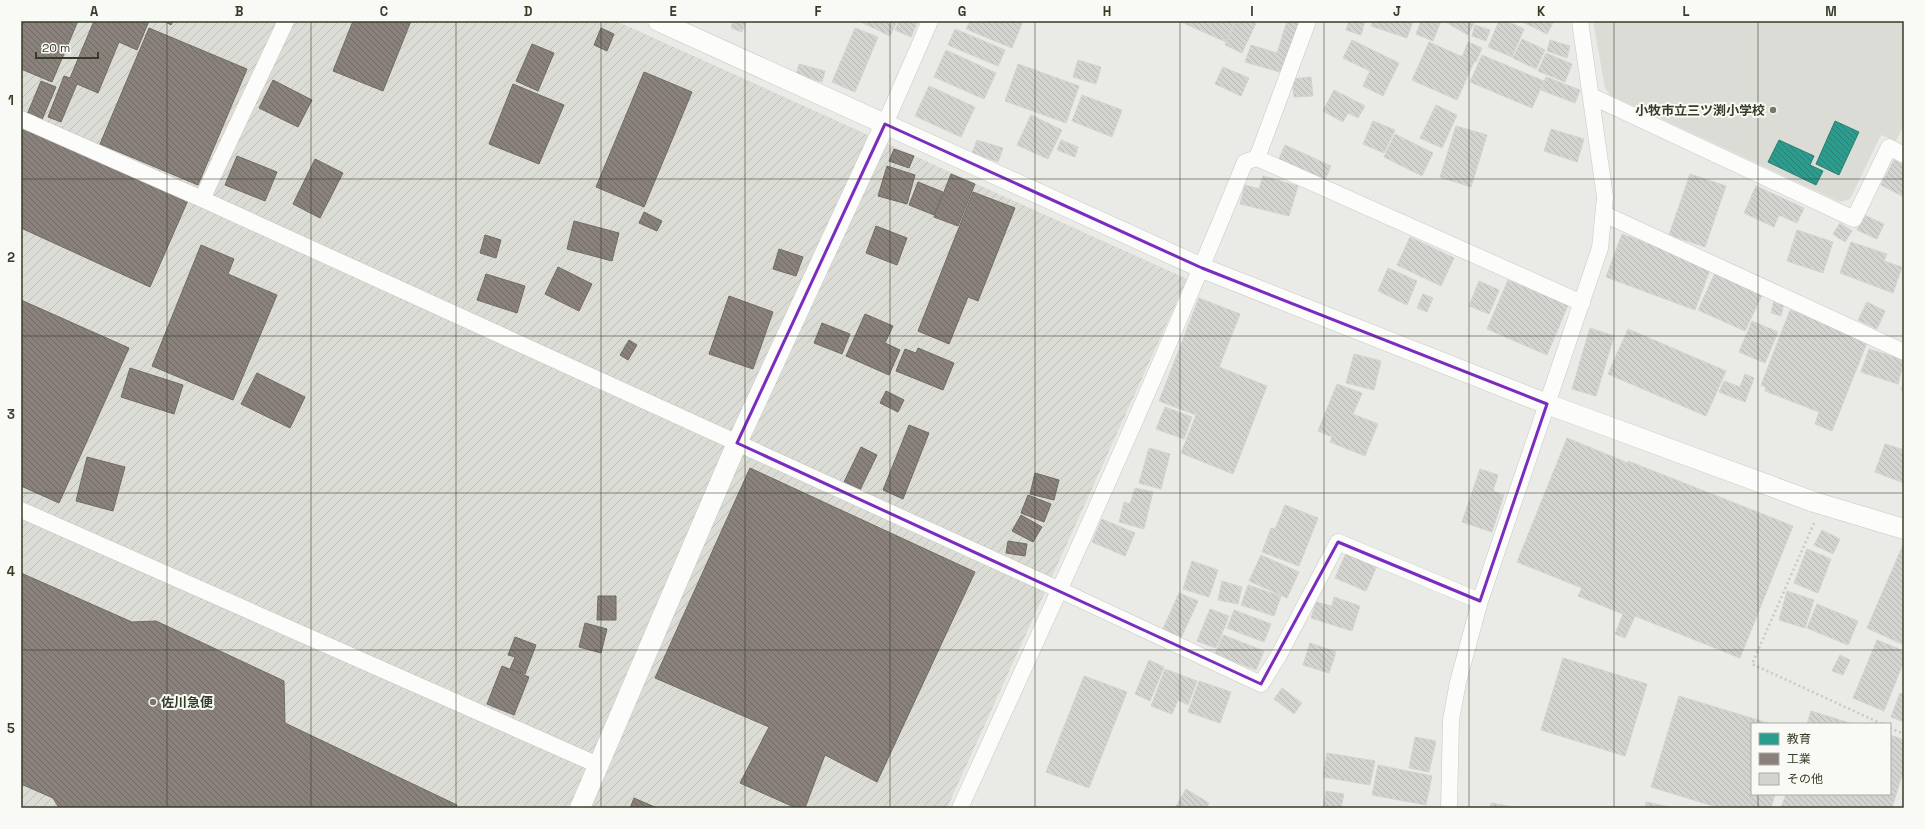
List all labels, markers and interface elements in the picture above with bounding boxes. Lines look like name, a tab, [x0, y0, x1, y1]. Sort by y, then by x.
text: A	[90, 3, 99, 20]
text: B	[235, 3, 244, 20]
text: C	[380, 3, 388, 20]
text: D	[524, 3, 533, 20]
text: E	[669, 3, 677, 20]
text: F	[815, 3, 822, 20]
text: G	[958, 3, 966, 20]
text: H	[1103, 3, 1111, 20]
text: I	[1250, 3, 1254, 20]
text: J	[1393, 3, 1401, 20]
text: K	[1537, 3, 1546, 20]
text: L	[1682, 3, 1690, 20]
text: M	[1825, 3, 1837, 20]
scale bar	[36, 34, 98, 60]
text: 20 m	[42, 40, 70, 56]
text: 1	[8, 92, 14, 109]
place label: 小牧市立三ツ渕小学校	[1635, 102, 1765, 119]
marker: 小牧市立三ツ渕小学校	[1768, 105, 1778, 115]
text: 2	[7, 249, 15, 266]
text: 3	[7, 406, 15, 423]
text: 4	[7, 563, 15, 580]
place label: 佐川急便	[161, 694, 213, 711]
marker: 佐川急便	[148, 697, 158, 707]
text: 5	[7, 720, 15, 737]
legend	[1751, 723, 1891, 795]
text: 教育	[1787, 731, 1811, 747]
text: 工業	[1787, 751, 1811, 767]
text: その他	[1787, 771, 1823, 787]

